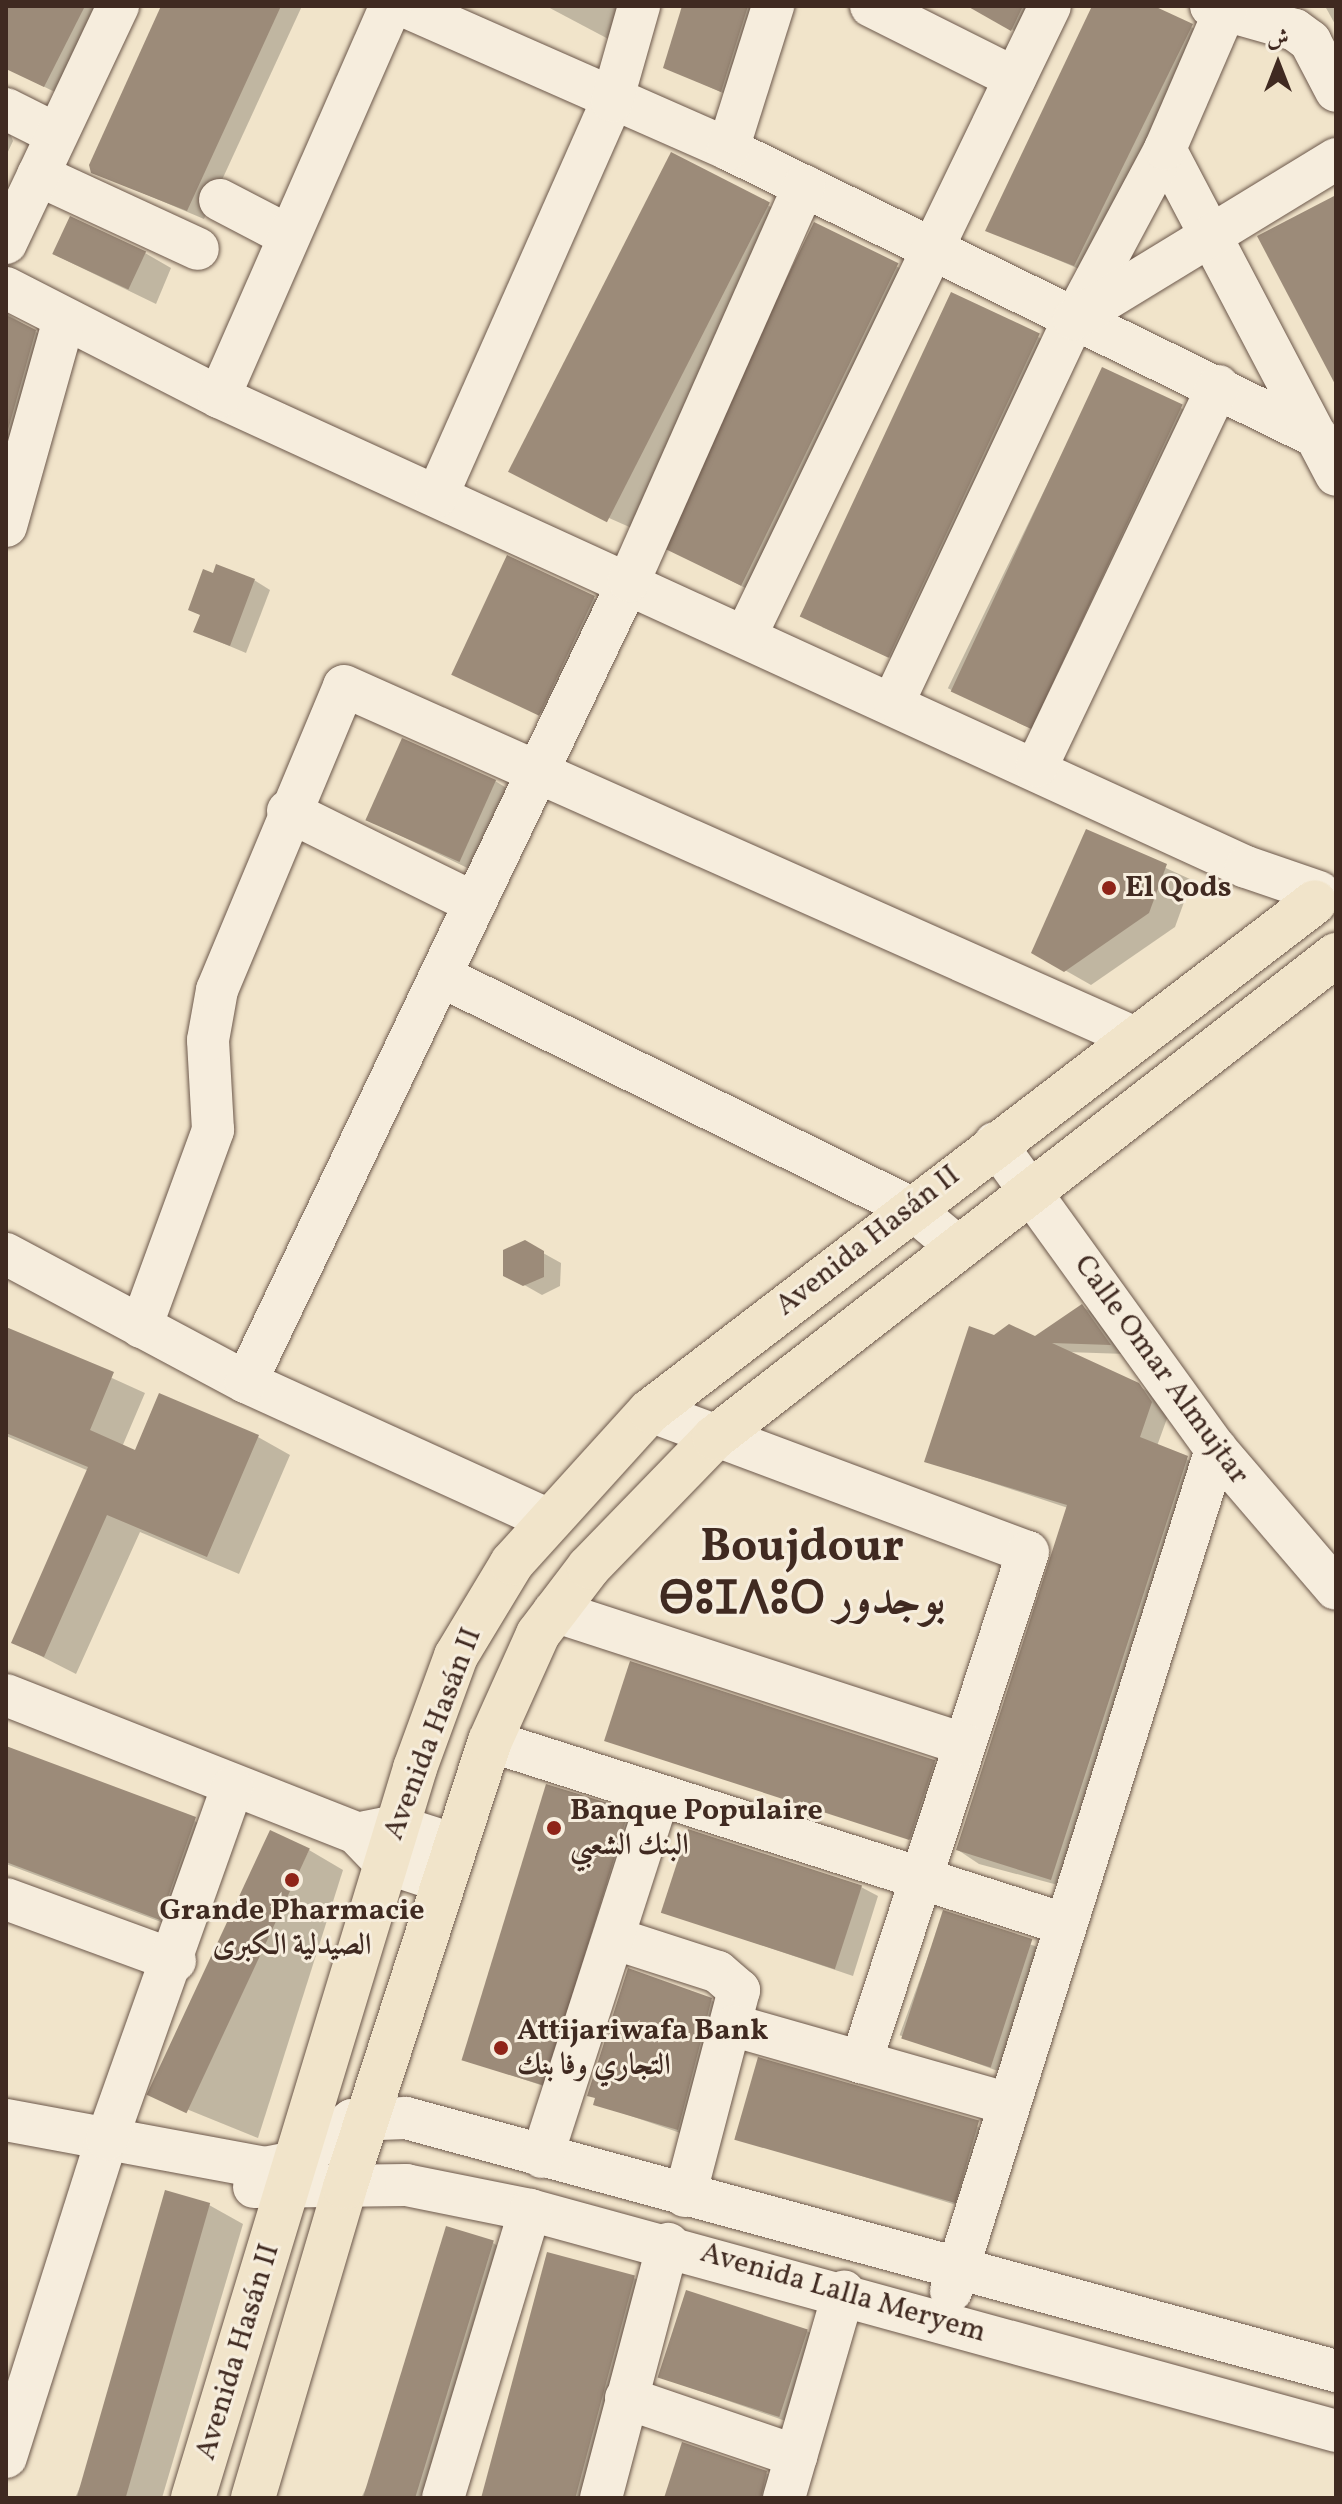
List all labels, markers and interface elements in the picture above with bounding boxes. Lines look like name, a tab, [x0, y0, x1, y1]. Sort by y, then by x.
north arrow	[1238, 24, 1318, 104]
text: ش	[1267, 24, 1289, 55]
place label: El Qods	[1125, 870, 1232, 906]
marker: El Qods	[1100, 879, 1118, 897]
street label: Avenida Hasán II	[769, 1158, 967, 1324]
street label: Calle Omar Almujtar	[1066, 1248, 1256, 1492]
district label: Boujdour ⴱⵓⵊⴷⵓⵔ بوجدور	[659, 1521, 945, 1630]
street label: Avenida Hasán II	[376, 1623, 490, 1845]
place label: Banque Populaire البنك الشعبي	[570, 1793, 823, 1864]
marker: Banque Populaire البنك الشعبي	[545, 1819, 563, 1837]
marker: Grande Pharmacie الصيدلية الكبرى	[283, 1871, 301, 1889]
place label: Grande Pharmacie الصيدلية الكبرى	[159, 1893, 425, 1964]
place label: Attijariwafa Bank التجاري وفا بنك	[517, 2013, 768, 2084]
marker: Attijariwafa Bank التجاري وفا بنك	[492, 2039, 510, 2057]
street label: Avenida Lalla Meryem	[696, 2235, 990, 2351]
street label: Avenida Hasán II	[188, 2239, 288, 2465]

